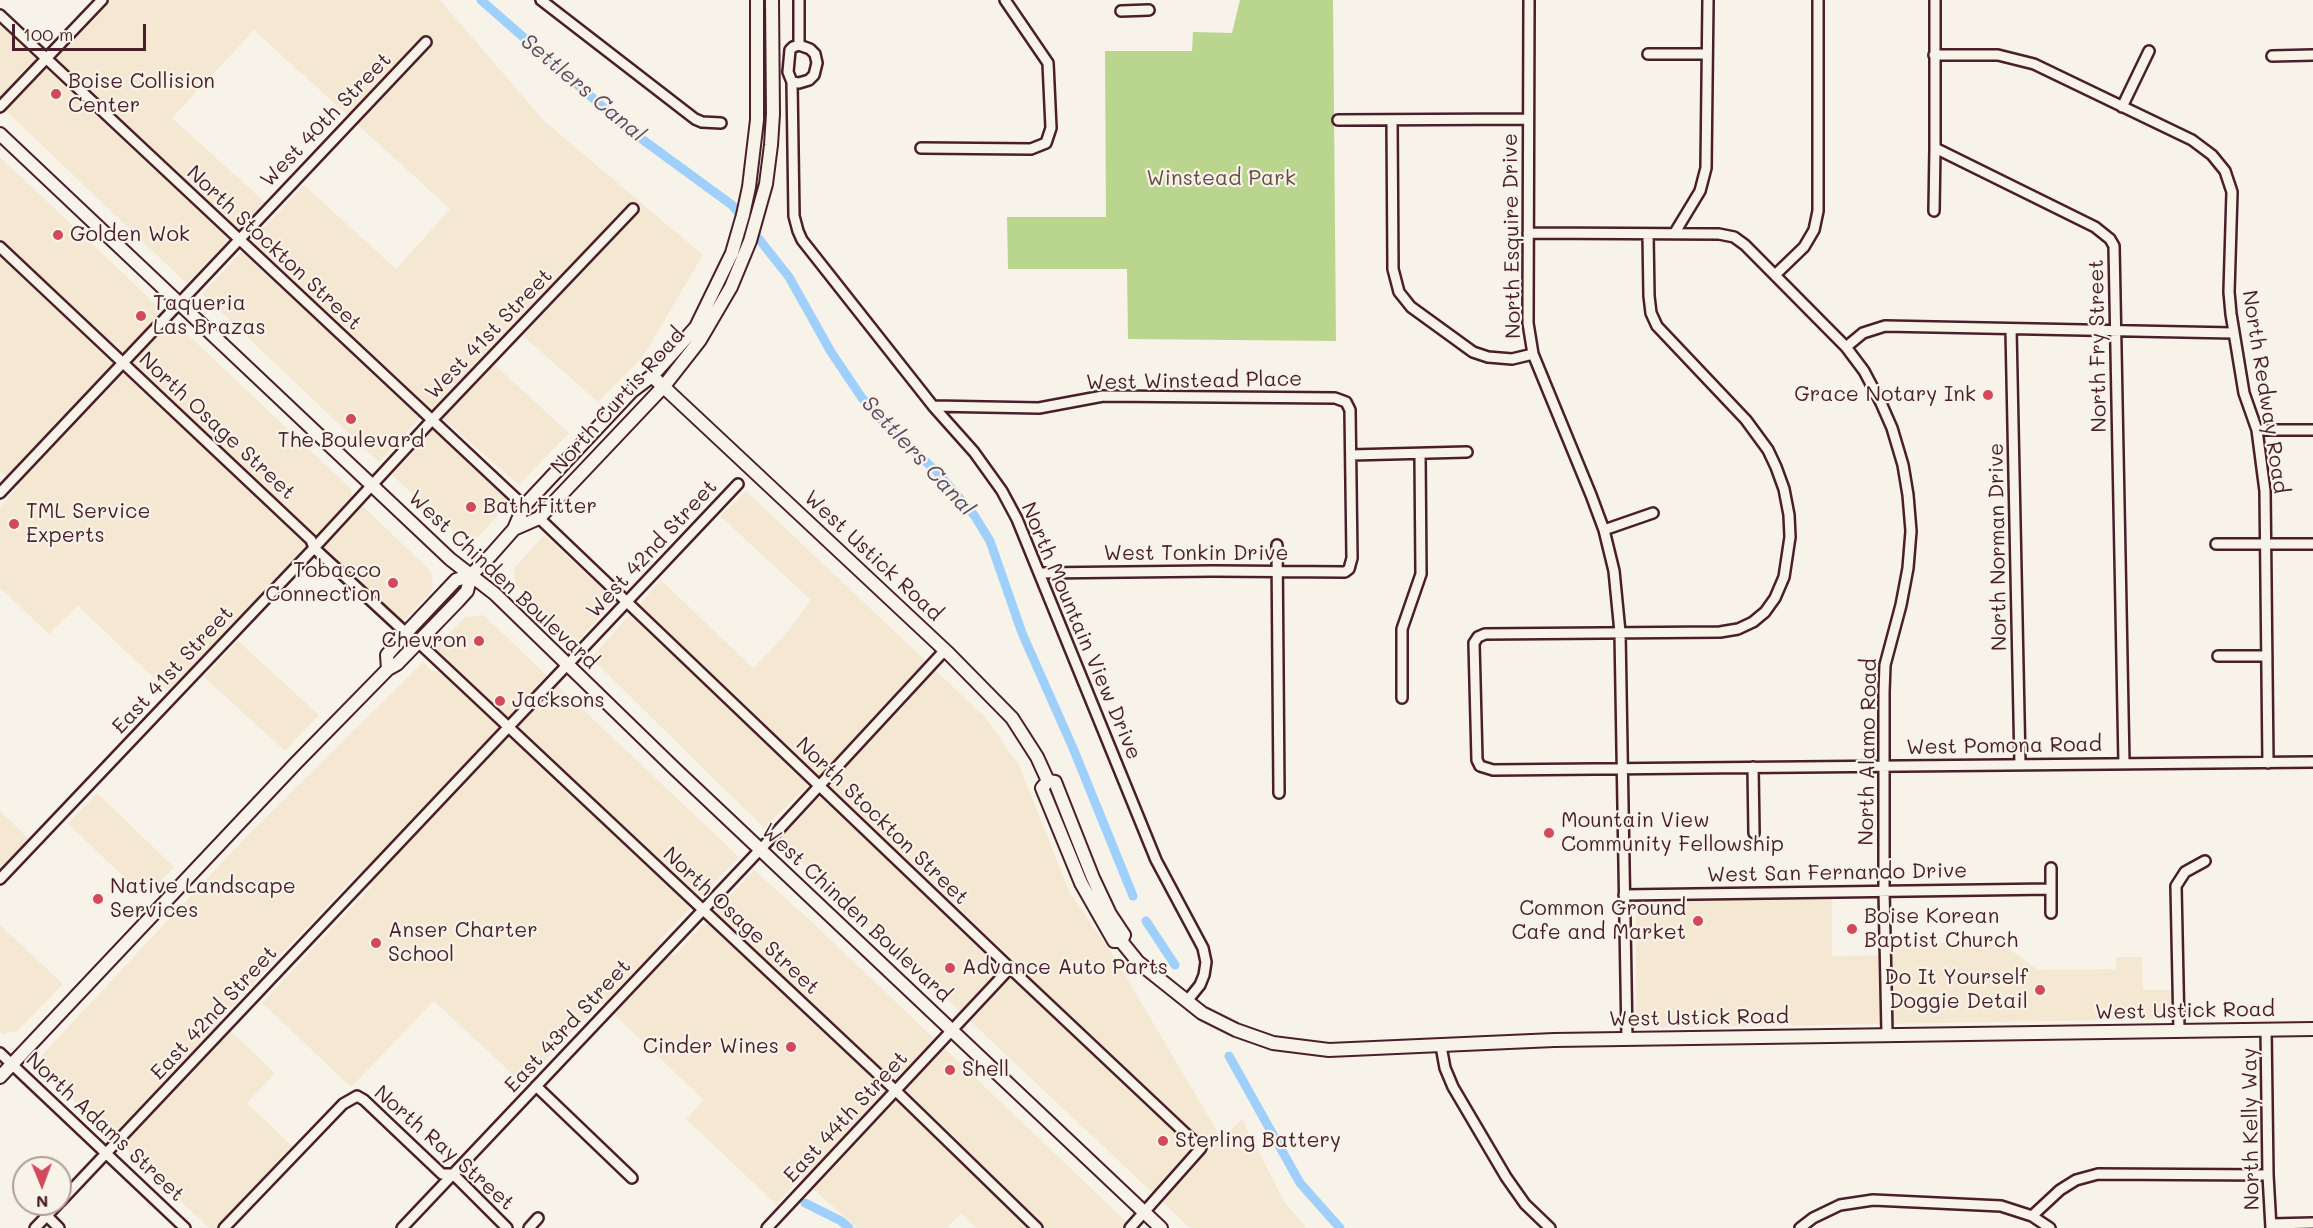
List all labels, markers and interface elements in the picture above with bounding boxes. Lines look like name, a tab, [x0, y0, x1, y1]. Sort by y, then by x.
scale bar	[15, 12, 148, 50]
text: 100 m	[23, 22, 73, 46]
water label: Settlers Canal	[515, 28, 651, 148]
street label: West 40th Street	[255, 47, 397, 193]
place label: Boise Collision Center	[68, 69, 215, 119]
marker: Boise Collision Center	[49, 87, 63, 101]
street label: North Esquire Drive	[1498, 133, 1526, 339]
street label: North Stockton Street	[181, 160, 367, 336]
park label: Winstead Park	[1146, 166, 1296, 192]
place label: Golden Wok	[70, 222, 190, 248]
marker: Golden Wok	[51, 228, 65, 242]
street label: North Fry Street	[2084, 259, 2112, 433]
street label: West 41st Street	[420, 263, 558, 405]
street label: North Redway Road	[2236, 289, 2294, 495]
place label: Taqueria Las Brazas	[153, 291, 266, 341]
marker: Taqueria Las Brazas	[134, 309, 148, 323]
street label: North Curtis Road	[546, 323, 690, 479]
street label: North Osage Street	[133, 347, 301, 505]
street label: West Winstead Place	[1086, 367, 1302, 395]
place label: Grace Notary Ink	[1794, 382, 1976, 408]
marker: Grace Notary Ink	[1981, 388, 1995, 402]
water label: Settlers Canal	[856, 391, 980, 521]
marker: The Boulevard	[344, 412, 358, 426]
place label: The Boulevard	[278, 428, 424, 454]
street label: North Norman Drive	[1984, 443, 2012, 651]
street label: West 42nd Street	[581, 475, 723, 623]
street label: West Chinden Boulevard	[403, 485, 603, 675]
street label: West Ustick Road	[799, 485, 947, 627]
place label: Bath Fitter	[483, 494, 597, 520]
place label: TML Service Experts	[26, 499, 150, 549]
street label: North Mountain View Drive	[1015, 499, 1147, 763]
marker: Bath Fitter	[464, 500, 478, 514]
marker: TML Service Experts	[7, 517, 21, 531]
street label: West Tonkin Drive	[1104, 541, 1288, 567]
place label: Tobacco Connection	[265, 558, 381, 608]
marker: Tobacco Connection	[386, 576, 400, 590]
street label: East 41st Street	[107, 601, 239, 739]
place label: Chevron	[381, 628, 467, 654]
marker: Chevron	[472, 634, 486, 648]
street label: North Alamo Road	[1854, 658, 1882, 846]
place label: Jacksons	[512, 688, 605, 714]
marker: Jacksons	[493, 694, 507, 708]
street label: North Stockton Street	[790, 732, 974, 910]
street label: West Pomona Road	[1906, 732, 2102, 760]
place label: Mountain View Community Fellowship	[1561, 808, 1784, 858]
street label: West Chinden Boulevard	[756, 818, 956, 1008]
marker: Mountain View Community Fellowship	[1542, 826, 1556, 840]
street label: North Osage Street	[657, 842, 825, 1000]
street label: West San Fernando Drive	[1707, 858, 1967, 888]
place label: Native Landscape Services	[110, 874, 296, 924]
marker: Native Landscape Services	[91, 892, 105, 906]
place label: Common Ground Cafe and Market	[1512, 896, 1686, 946]
place label: Boise Korean Baptist Church	[1864, 904, 2018, 954]
marker: Common Ground Cafe and Market	[1691, 914, 1705, 928]
place label: Anser Charter School	[388, 918, 538, 968]
marker: Boise Korean Baptist Church	[1845, 922, 1859, 936]
marker: Anser Charter School	[369, 936, 383, 950]
street label: East 42nd Street	[146, 941, 282, 1085]
street label: East 43rd Street	[500, 954, 636, 1098]
place label: Advance Auto Parts	[962, 955, 1168, 981]
marker: Advance Auto Parts	[943, 961, 957, 975]
place label: Do It Yourself Doggie Detail	[1884, 965, 2028, 1015]
marker: Do It Yourself Doggie Detail	[2033, 983, 2047, 997]
street label: West Ustick Road	[2095, 997, 2275, 1025]
street label: West Ustick Road	[1609, 1004, 1789, 1032]
place label: Cinder Wines	[643, 1034, 779, 1060]
marker: Cinder Wines	[784, 1040, 798, 1054]
street label: East 44th Street	[779, 1046, 913, 1188]
street label: North Adams Street	[20, 1047, 190, 1207]
street label: North Kelly Way	[2237, 1047, 2265, 1211]
place label: Shell	[962, 1057, 1009, 1083]
marker: Shell	[943, 1063, 957, 1077]
street label: North Ray Street	[369, 1080, 519, 1216]
place label: Sterling Battery	[1175, 1128, 1341, 1154]
marker: Sterling Battery	[1156, 1134, 1170, 1148]
north arrow	[12, 1156, 72, 1216]

